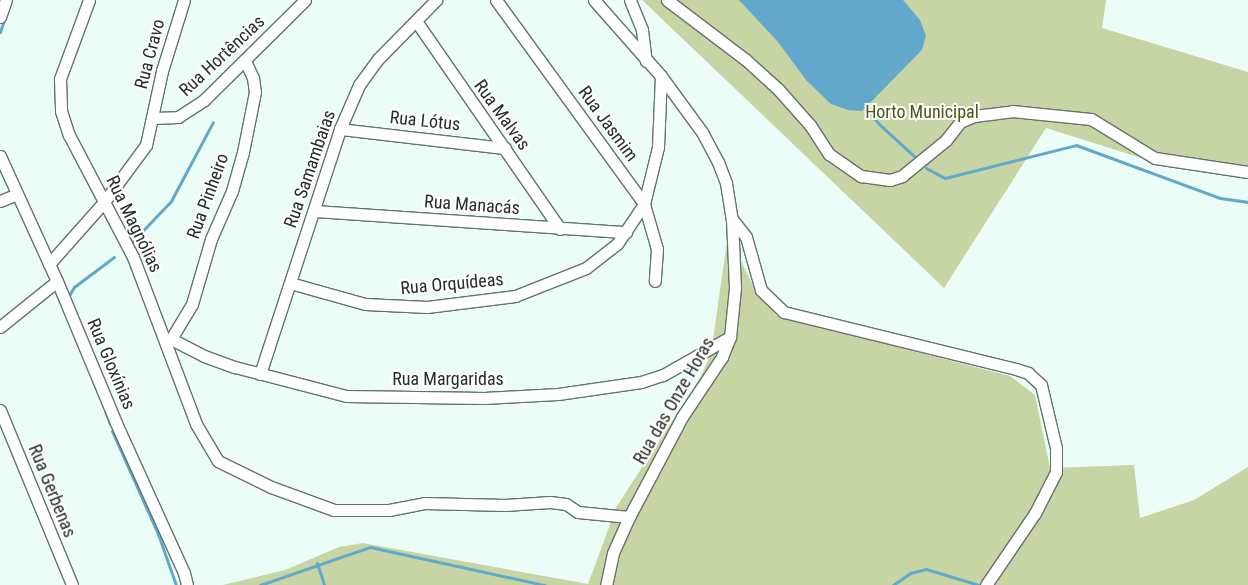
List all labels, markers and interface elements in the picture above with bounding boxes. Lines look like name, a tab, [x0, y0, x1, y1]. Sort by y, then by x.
street label: Rua Hortências	[175, 11, 269, 101]
street label: Rua Cravo	[130, 17, 170, 91]
street label: Rua Malvas	[469, 76, 535, 154]
street label: Rua Jasmim	[573, 82, 643, 166]
park label: Horto Municipal	[865, 101, 979, 123]
street label: Rua Samambaias	[280, 107, 340, 231]
street label: Rua Lótus	[389, 107, 461, 135]
street label: Rua Pinheiro	[183, 150, 233, 242]
street label: Rua Magnólias	[101, 172, 167, 276]
street label: Rua Manacás	[424, 191, 520, 219]
street label: Rua Orquídeas	[400, 269, 504, 299]
street label: Rua Gloxínias	[82, 315, 140, 413]
street label: Rua das Onze Horas	[629, 334, 719, 468]
street label: Rua Margaridas	[392, 368, 504, 390]
street label: Rua Gerbenas	[24, 441, 80, 541]

